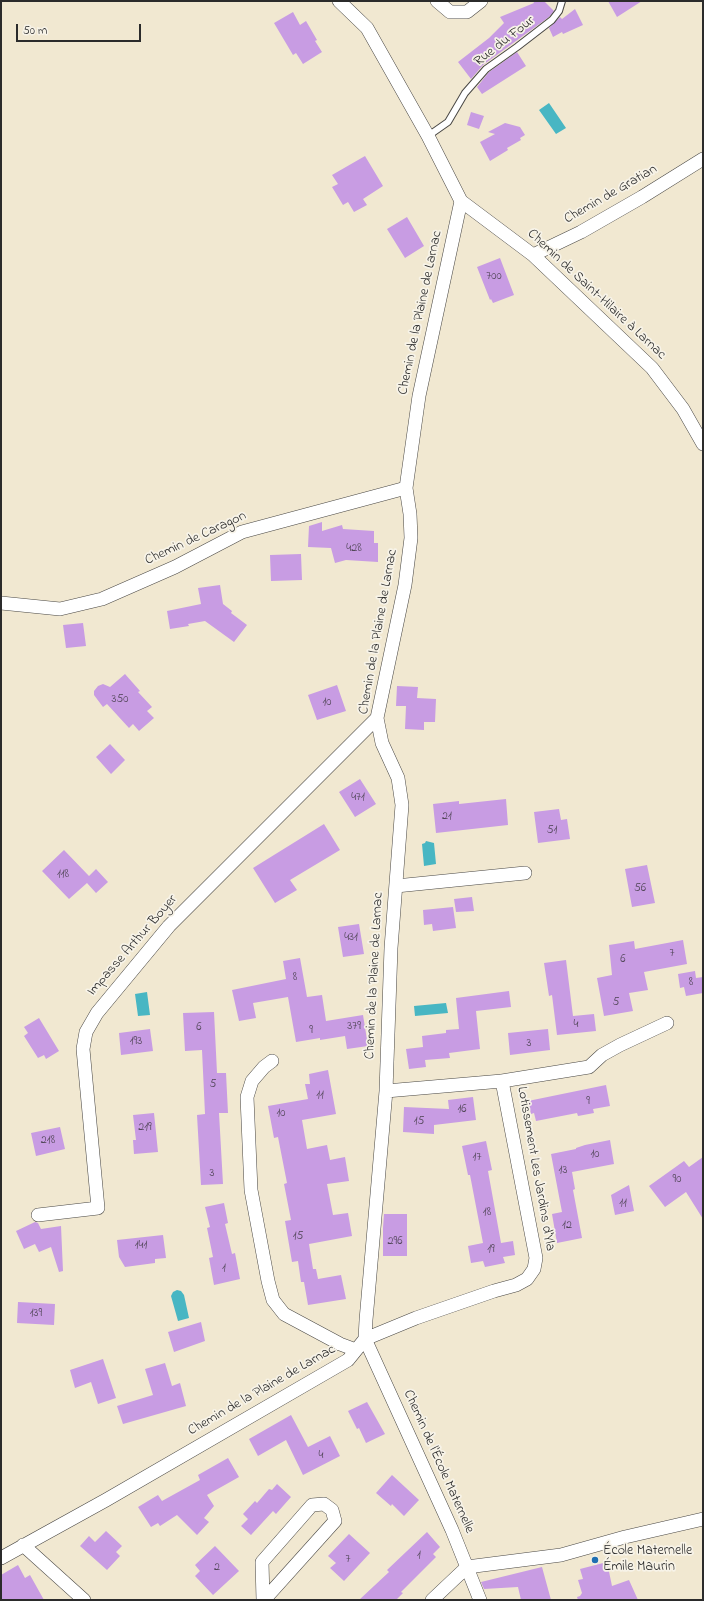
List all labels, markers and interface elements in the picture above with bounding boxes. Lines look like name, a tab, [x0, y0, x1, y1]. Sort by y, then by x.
street label: Rue du Four	[471, 13, 539, 71]
scale bar	[18, 16, 143, 42]
text: 50 m	[23, 22, 47, 40]
street label: Chemin de Gratian	[562, 162, 660, 228]
street label: Chemin de Saint-Hilaire à Larnac	[523, 226, 669, 364]
street label: Chemin de la Plaine de Larnac	[395, 229, 447, 397]
house number: 700	[486, 270, 502, 284]
street label: Chemin de Caragon	[143, 508, 249, 570]
house number: 428	[346, 542, 362, 556]
street label: Chemin de la Plaine de Larnac	[356, 548, 402, 716]
house number: 350	[111, 693, 129, 707]
house number: 10	[323, 696, 331, 710]
house number: 471	[351, 791, 365, 805]
house number: 21	[442, 810, 452, 824]
house number: 51	[547, 824, 557, 838]
house number: 118	[57, 868, 69, 882]
house number: 56	[634, 882, 646, 896]
street label: Impasse Arthur Boyer	[84, 892, 182, 1000]
street label: Chemin de la Plaine de Larnac	[362, 892, 388, 1060]
house number: 431	[344, 931, 358, 945]
house number: 7	[670, 947, 674, 961]
house number: 6	[620, 953, 626, 967]
house number: 8	[293, 971, 297, 985]
house number: 8	[689, 976, 693, 990]
house number: 5	[613, 996, 619, 1010]
house number: 4	[574, 1018, 578, 1032]
house number: 379	[347, 1020, 361, 1034]
house number: 6	[196, 1021, 202, 1035]
house number: 9	[309, 1024, 313, 1038]
house number: 193	[130, 1035, 142, 1049]
house number: 3	[527, 1037, 531, 1051]
house number: 5	[210, 1078, 216, 1092]
street label: Lotissement Les Jardins d'Yla	[512, 1085, 558, 1253]
house number: 11	[316, 1089, 324, 1103]
house number: 9	[586, 1095, 590, 1109]
house number: 16	[457, 1103, 467, 1117]
house number: 10	[277, 1107, 285, 1121]
house number: 15	[414, 1115, 424, 1129]
house number: 219	[138, 1121, 152, 1135]
house number: 218	[41, 1134, 55, 1148]
house number: 10	[591, 1148, 599, 1162]
house number: 17	[473, 1151, 481, 1165]
house number: 13	[559, 1164, 567, 1178]
house number: 3	[210, 1167, 214, 1181]
house number: 90	[673, 1173, 681, 1187]
house number: 11	[619, 1197, 627, 1211]
house number: 18	[483, 1206, 491, 1220]
house number: 12	[562, 1219, 572, 1233]
house number: 15	[293, 1230, 303, 1244]
house number: 296	[388, 1235, 402, 1249]
house number: 141	[135, 1239, 147, 1253]
house number: 19	[487, 1243, 495, 1257]
house number: 1	[222, 1262, 226, 1276]
house number: 139	[30, 1307, 42, 1321]
street label: Chemin de la Plaine de Larnac	[185, 1342, 339, 1440]
street label: Chemin de l'École Maternelle	[399, 1388, 477, 1536]
house number: 4	[319, 1449, 323, 1463]
place label: École Maternelle Émile Maurin	[603, 1544, 692, 1576]
house number: 1	[417, 1549, 421, 1563]
house number: 7	[346, 1553, 350, 1567]
marker: École Maternelle Émile Maurin	[590, 1555, 600, 1565]
house number: 2	[214, 1561, 220, 1575]

